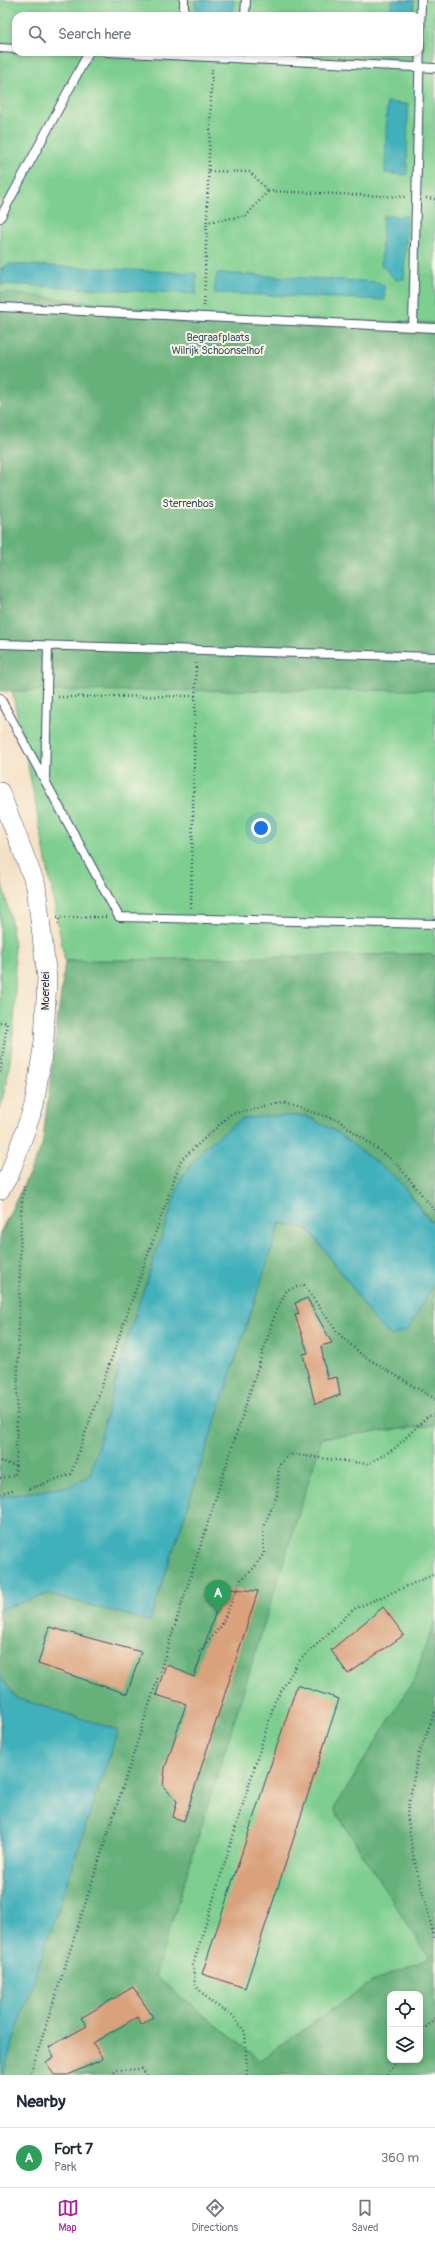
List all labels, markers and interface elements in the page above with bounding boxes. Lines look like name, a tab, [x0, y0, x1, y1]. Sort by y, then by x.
search box	[12, 12, 423, 56]
icon: search	[26, 23, 48, 45]
text: Search here	[58, 25, 131, 44]
park label: Begraafplaats Wilrijk Schoonselhof	[171, 331, 265, 357]
park label: Sterrenbos	[162, 497, 214, 510]
your location	[251, 818, 271, 838]
street label: Moerelei	[39, 972, 52, 1010]
pin: A	[205, 1580, 231, 1613]
map controls	[387, 1991, 423, 2063]
button: locate	[387, 1991, 423, 2027]
button: layers	[387, 2027, 423, 2063]
text: Nearby	[16, 2091, 65, 2112]
text: Fort 7	[54, 2140, 93, 2159]
text: A	[25, 2150, 33, 2166]
text: 360 m	[381, 2150, 419, 2166]
text: Park	[54, 2159, 77, 2175]
tab: Map	[57, 2197, 79, 2234]
tab: Directions	[192, 2197, 238, 2234]
tab: Saved	[351, 2197, 378, 2234]

